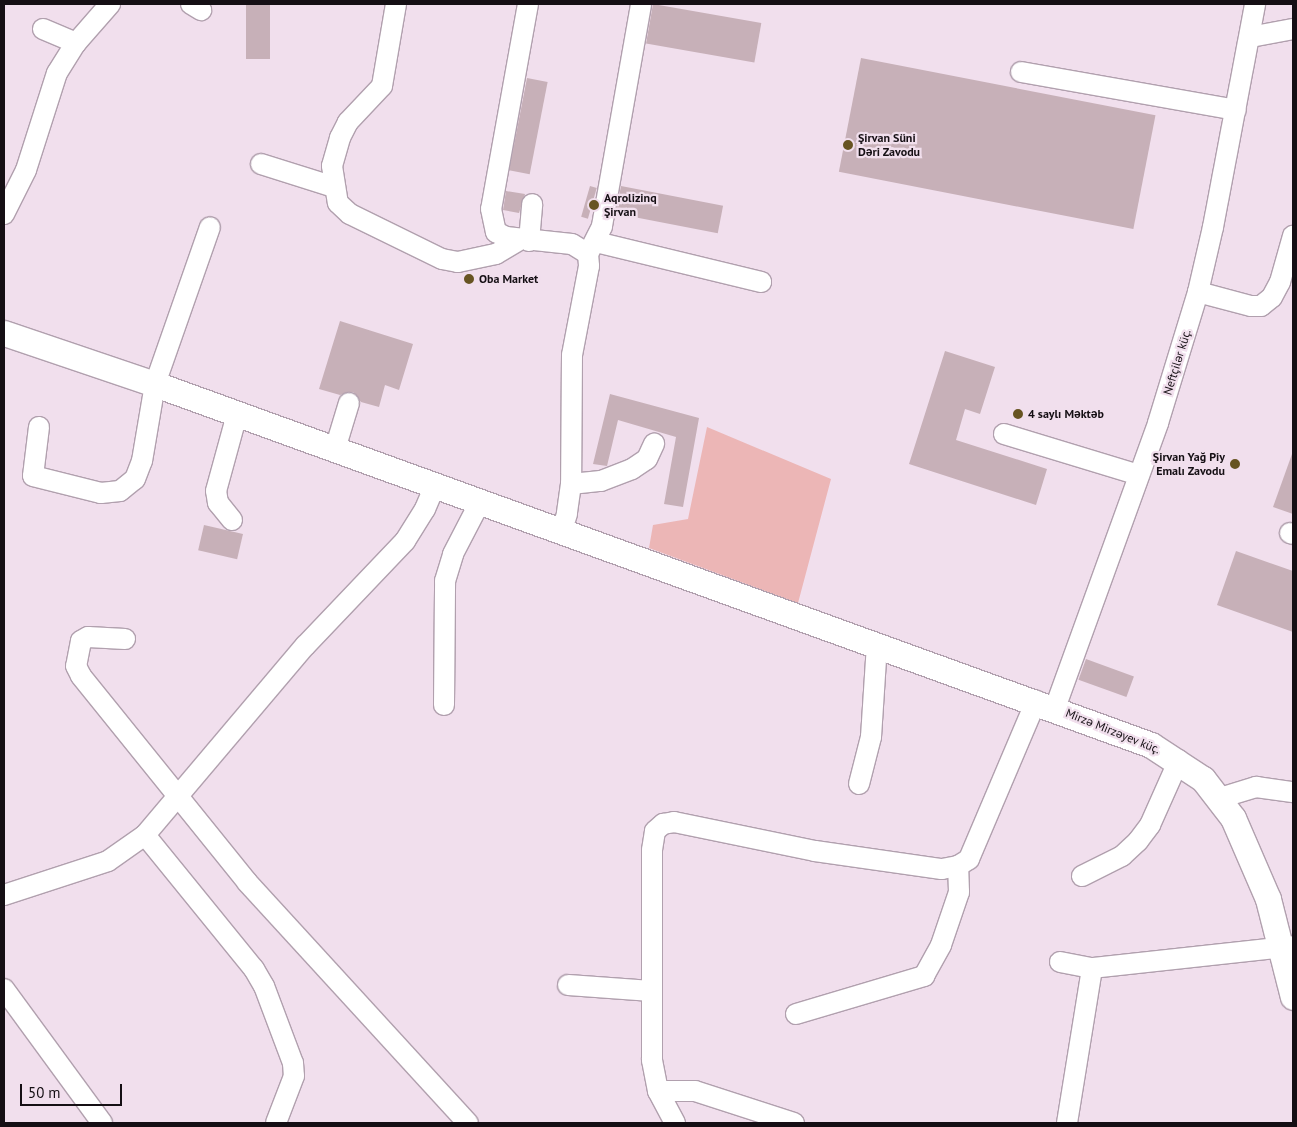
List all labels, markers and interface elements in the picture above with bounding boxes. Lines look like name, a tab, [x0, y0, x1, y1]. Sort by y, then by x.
place label: Şirvan Süni Dəri Zavodu	[858, 131, 920, 159]
marker: Şirvan Süni Dəri Zavodu	[842, 139, 854, 151]
place label: Aqrolizinq Şirvan	[604, 191, 657, 219]
marker: Aqrolizinq Şirvan	[588, 199, 600, 211]
place label: Oba Market	[479, 272, 538, 286]
marker: Oba Market	[463, 273, 475, 285]
street label: Neftçilər küç.	[1160, 327, 1194, 397]
place label: 4 saylı Məktəb	[1028, 407, 1104, 421]
marker: 4 saylı Məktəb	[1012, 408, 1024, 420]
place label: Şirvan Yağ Piy Emalı Zavodu	[1152, 450, 1225, 478]
marker: Şirvan Yağ Piy Emalı Zavodu	[1229, 458, 1241, 470]
street label: Mirzə Mirzəyev küç.	[1063, 705, 1163, 757]
scale bar	[22, 1074, 125, 1106]
text: 50 m	[28, 1083, 61, 1102]

